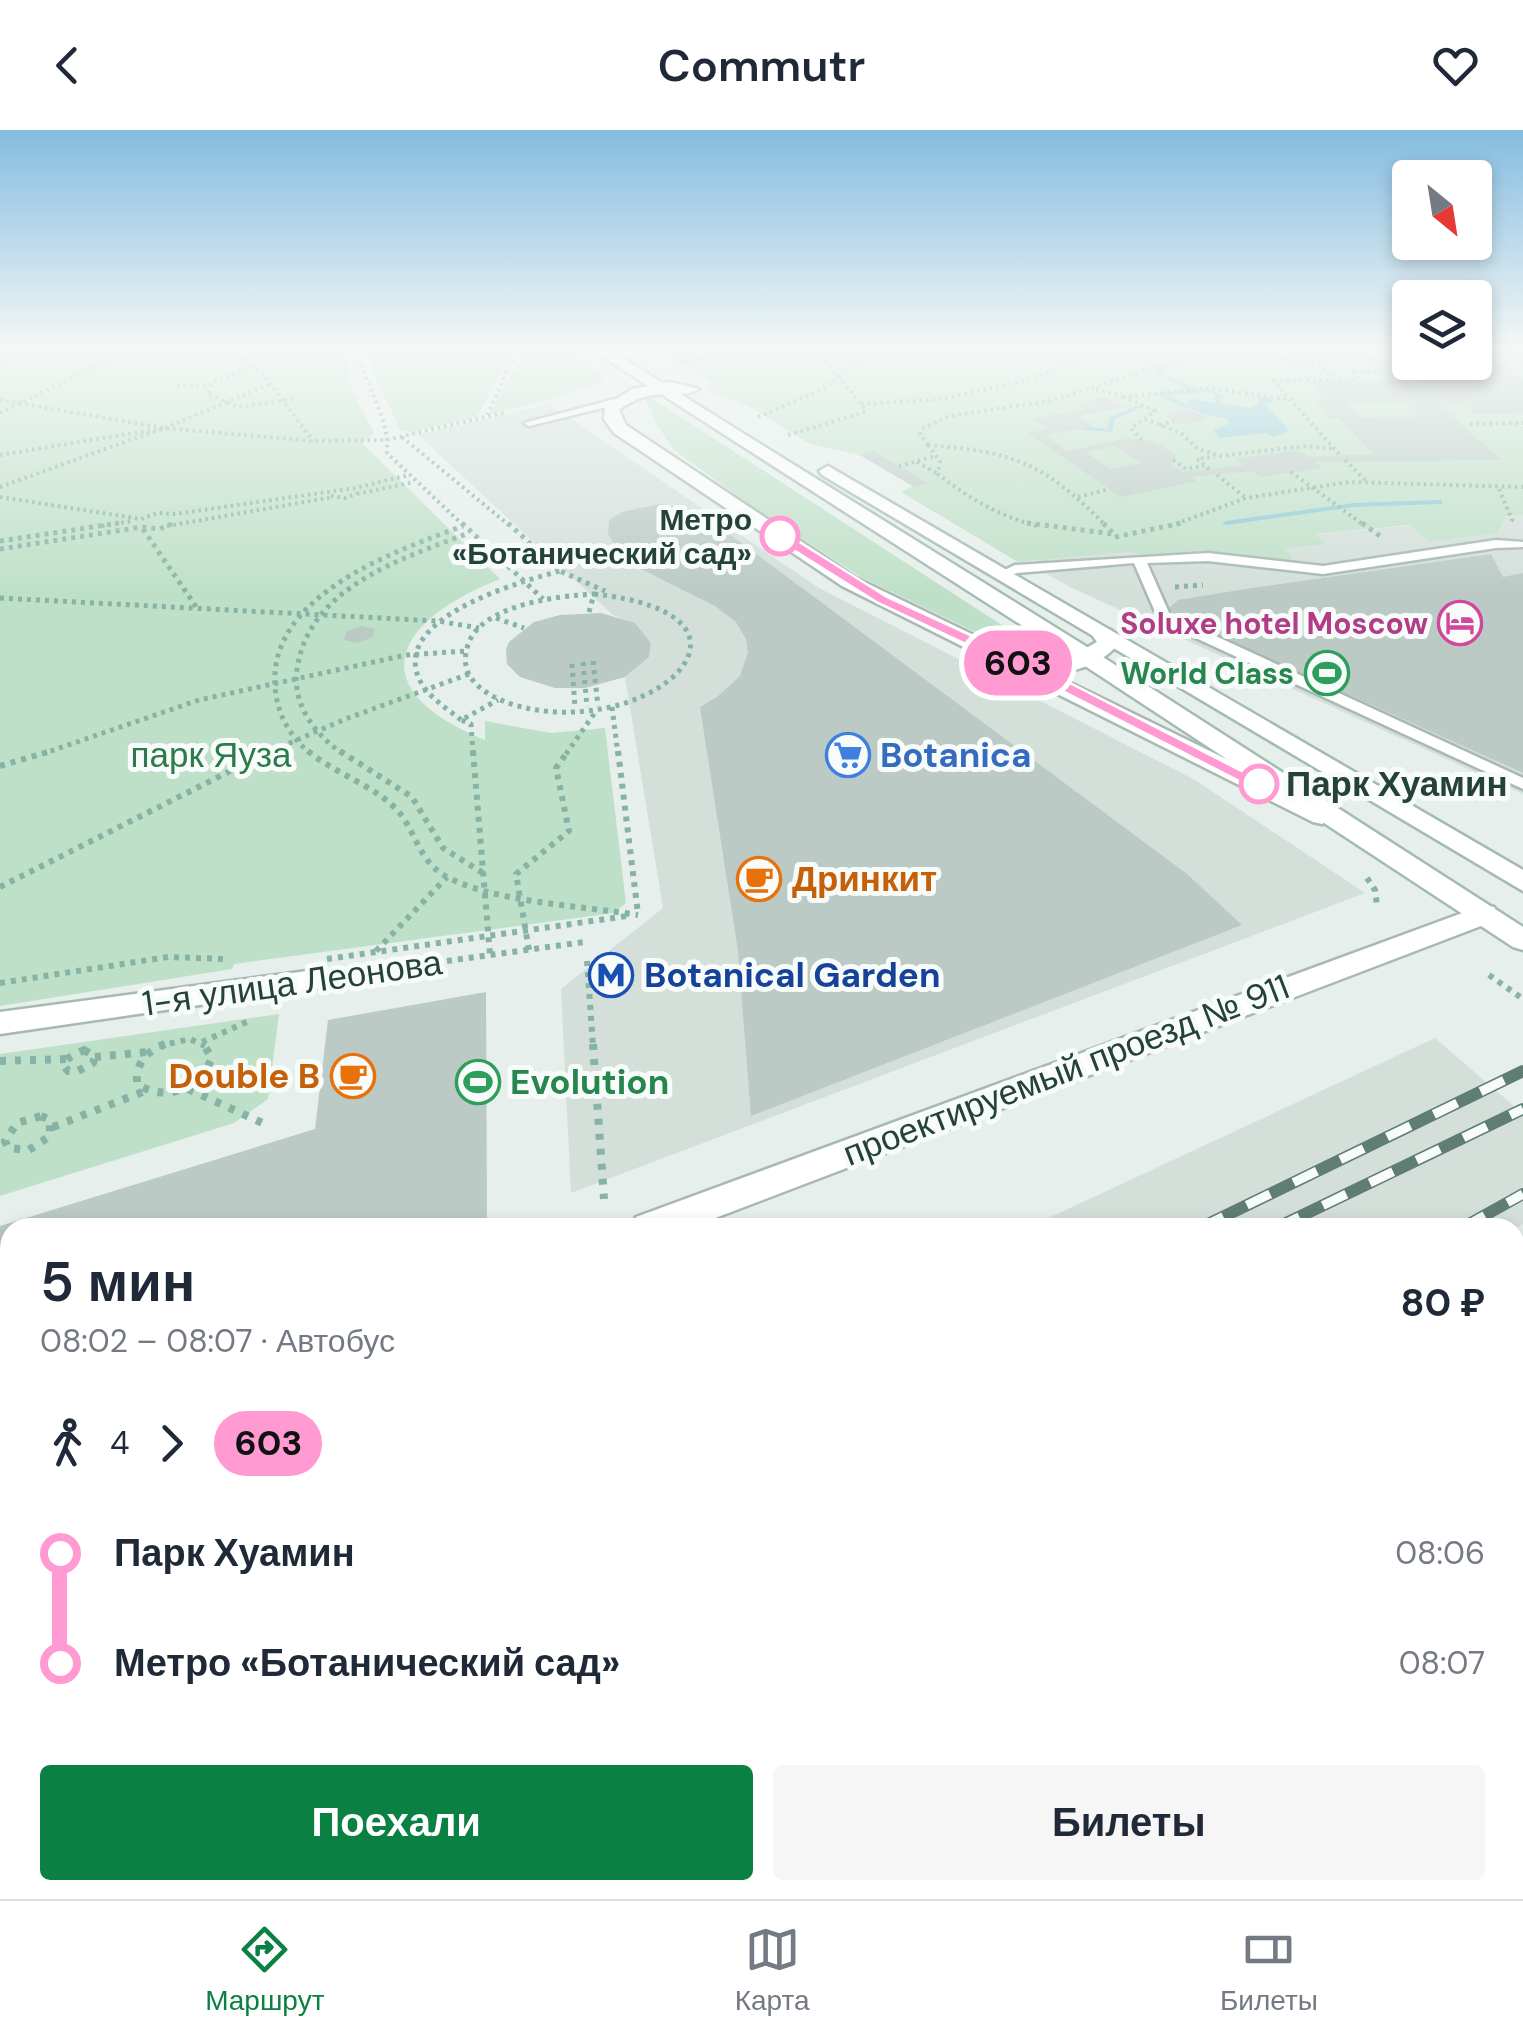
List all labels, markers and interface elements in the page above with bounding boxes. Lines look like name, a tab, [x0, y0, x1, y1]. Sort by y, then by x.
text: Commutr	[658, 36, 865, 95]
icon: back	[40, 38, 95, 93]
icon: heart	[1428, 38, 1483, 93]
north arrow	[1392, 160, 1492, 260]
map controls	[1392, 160, 1492, 380]
button: layers	[1392, 280, 1492, 380]
place label: Метро «Ботанический сад»	[452, 500, 752, 573]
marker: Метро «Ботанический сад»	[761, 517, 799, 555]
hotel icon: Soluxe hotel Moscow	[1437, 600, 1483, 646]
place label: Soluxe hotel Moscow	[1120, 604, 1428, 643]
line badge: 603	[960, 630, 1076, 696]
text: 603	[984, 640, 1052, 686]
sports icon: World Class	[1304, 650, 1350, 696]
place label: World Class	[1120, 654, 1294, 693]
park label: парк Яуза	[131, 732, 292, 778]
supermarket icon: Botanica	[825, 732, 871, 778]
place label: Botanica	[880, 732, 1032, 778]
place label: Парк Хуамин	[1286, 761, 1508, 807]
marker: Парк Хуамин	[1240, 765, 1278, 803]
cafe icon: Дринкит	[736, 856, 782, 902]
place label: Дринкит	[792, 856, 937, 902]
street label: 1-я улица Леонова	[139, 939, 445, 1027]
metro station icon: Botanical Garden	[588, 952, 634, 998]
place label: Botanical Garden	[644, 952, 941, 998]
street label: проектируемый проезд № 911	[836, 964, 1296, 1176]
place label: Double B	[168, 1053, 320, 1099]
cafe icon: Double B	[330, 1053, 376, 1099]
sports icon: Evolution	[455, 1059, 501, 1105]
place label: Evolution	[510, 1059, 669, 1105]
text: 5 мин	[40, 1246, 195, 1318]
text: 80 ₽	[1400, 1278, 1485, 1328]
text: 08:02 – 08:07 · Автобус	[40, 1320, 395, 1362]
icon: walk	[40, 1416, 95, 1471]
icon: forward	[144, 1416, 199, 1471]
text: 603	[234, 1420, 302, 1466]
text: 4	[110, 1422, 129, 1464]
text: Парк Хуамин	[114, 1528, 355, 1578]
text: 08:06	[1395, 1532, 1485, 1574]
text: Метро «Ботанический сад»	[114, 1638, 620, 1688]
text: 08:07	[1399, 1642, 1485, 1684]
button: Поехали	[40, 1765, 753, 1880]
button: Билеты	[773, 1765, 1485, 1880]
tab: Маршрут	[205, 1922, 324, 2019]
tab: Карта	[735, 1922, 810, 2019]
tab: Билеты	[1220, 1922, 1318, 2019]

